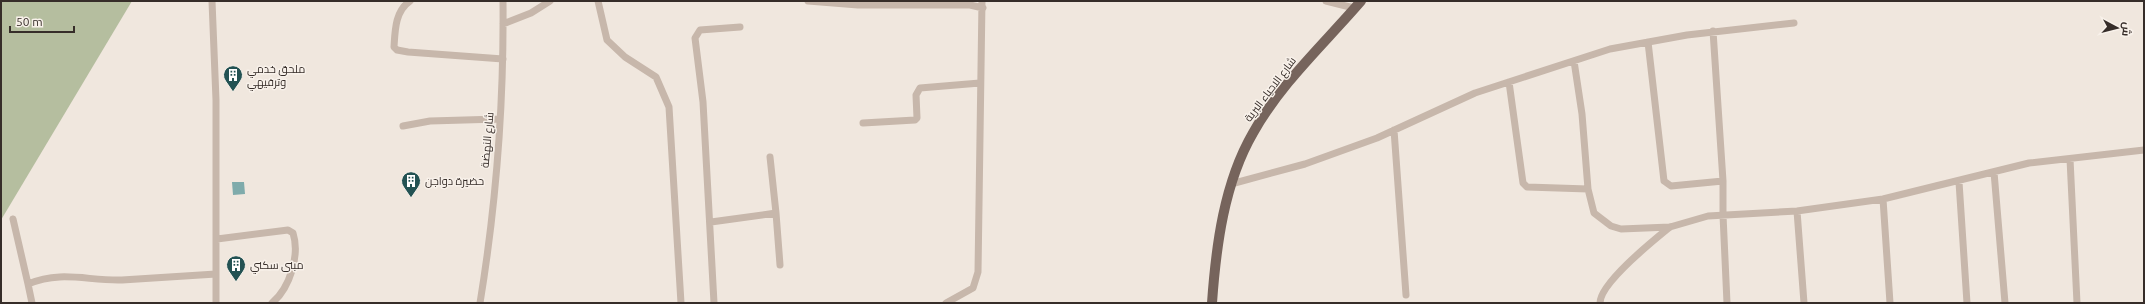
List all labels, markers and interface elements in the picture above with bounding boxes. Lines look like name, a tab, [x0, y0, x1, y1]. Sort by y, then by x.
scale bar	[10, 8, 74, 34]
north arrow	[2097, 8, 2137, 48]
text: 50 m	[16, 15, 43, 28]
text: ش	[2119, 21, 2134, 37]
street label: شارع الاحياء البرية	[1242, 54, 1300, 125]
place label: ملحق خدمي وترفيهي	[247, 63, 305, 91]
building icon: ملحق خدمي وترفيهي	[222, 64, 244, 92]
street label: شارع النهضة	[479, 112, 497, 169]
building icon: حضيرة دواجن	[400, 170, 422, 198]
place label: حضيرة دواجن	[425, 175, 484, 188]
building icon: مبنى سكني	[225, 254, 247, 282]
place label: مبنى سكني	[250, 259, 304, 274]

